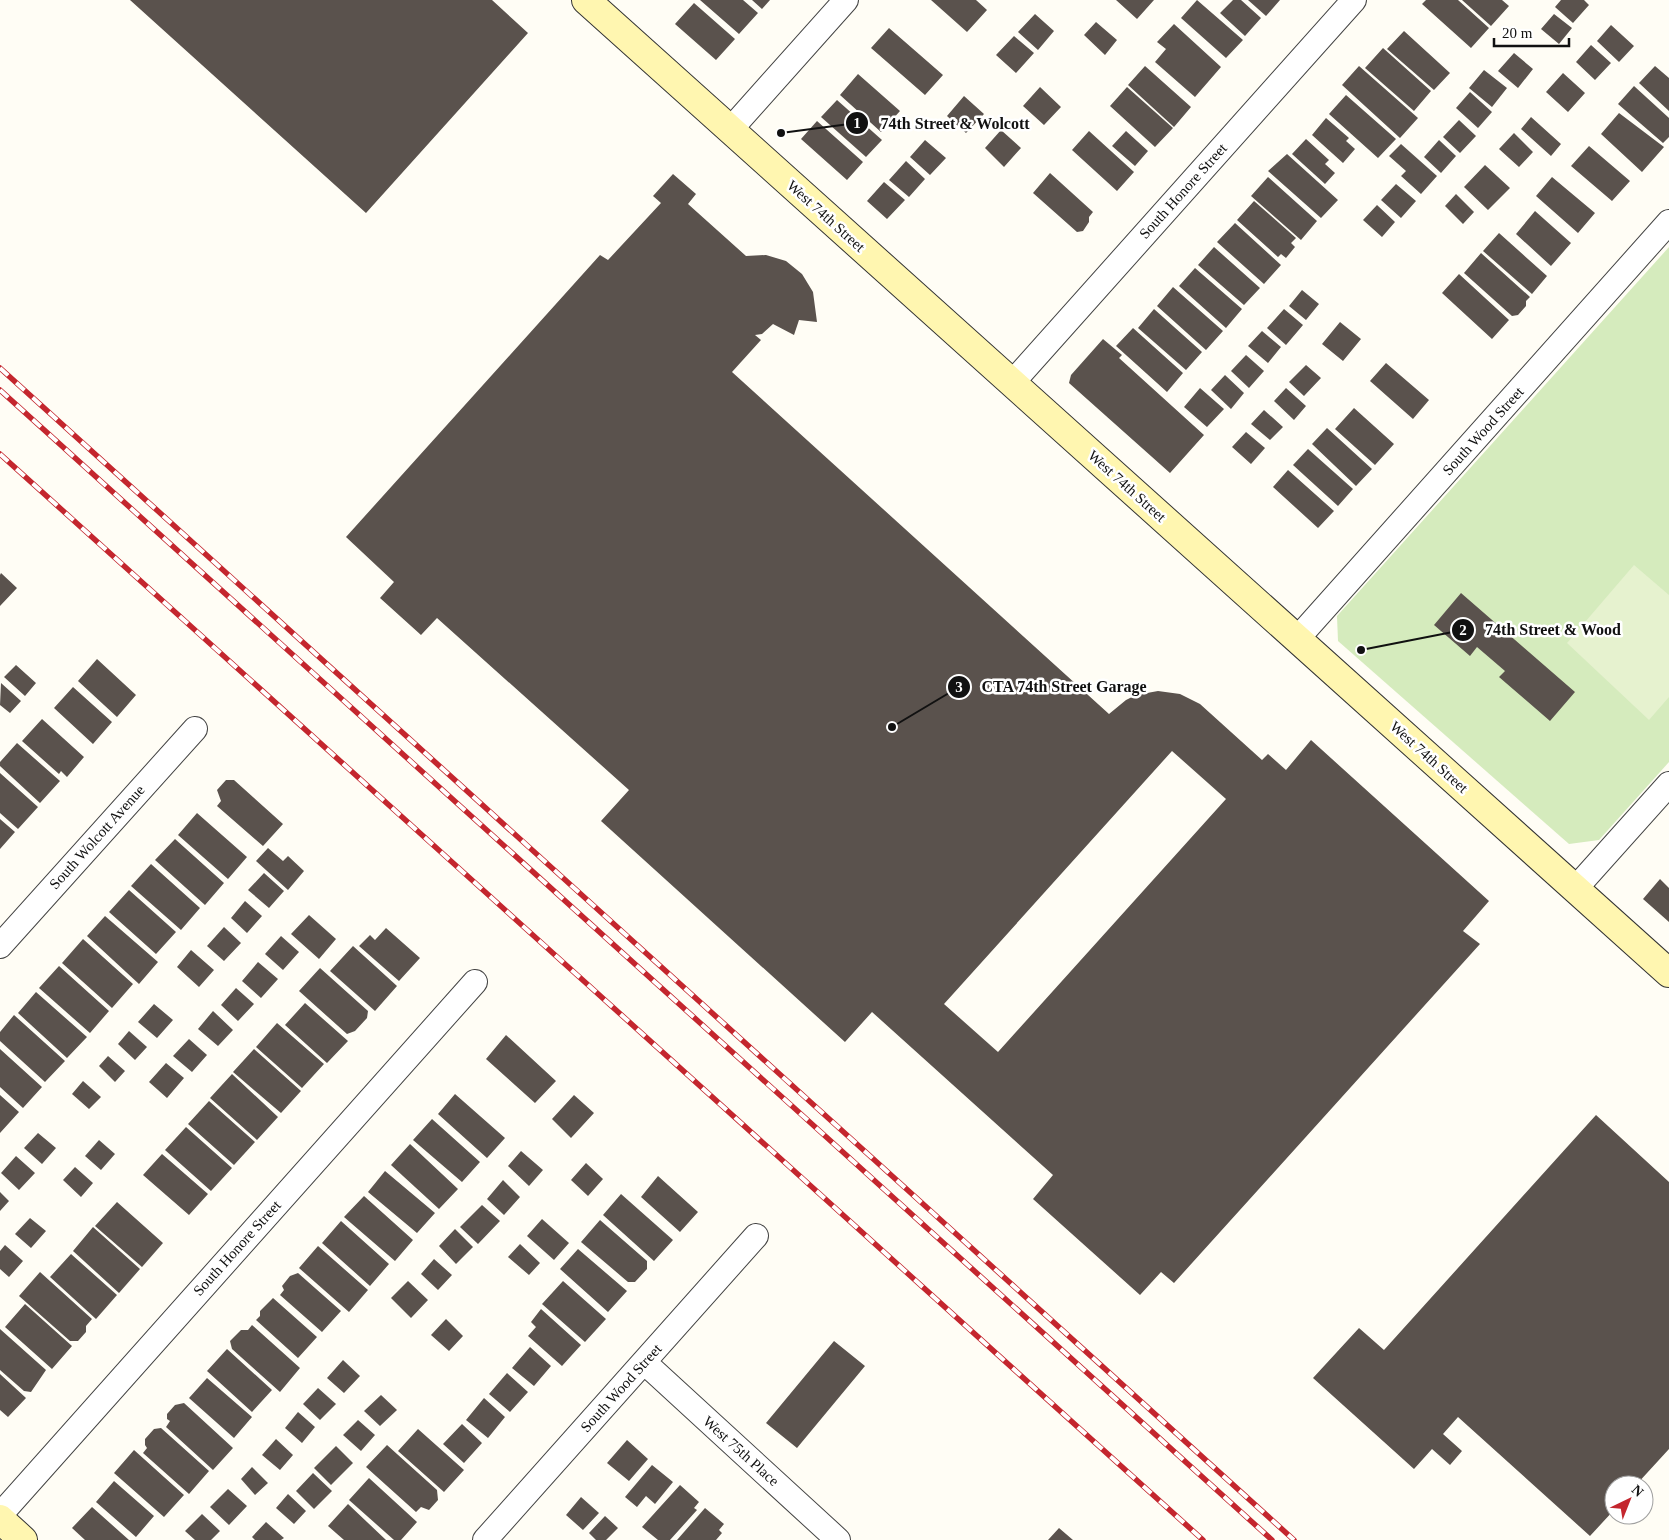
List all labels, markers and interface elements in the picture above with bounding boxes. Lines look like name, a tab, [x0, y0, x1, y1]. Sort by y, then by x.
scale bar	[1494, 15, 1569, 47]
text: 20 m	[1502, 25, 1533, 41]
callout: 74th Street & Wolcott	[845, 108, 1039, 139]
text: 1	[853, 115, 861, 131]
text: 74th Street & Wolcott	[880, 115, 1030, 132]
street label: South Honore Street	[1136, 140, 1230, 242]
street label: West 74th Street	[784, 177, 869, 256]
street label: South Wood Street	[1439, 383, 1527, 478]
street label: West 74th Street	[1085, 447, 1170, 526]
callout: 74th Street & Wood	[1450, 614, 1632, 645]
text: 74th Street & Wood	[1485, 621, 1621, 638]
text: 2	[1459, 622, 1467, 638]
callout: CTA 74th Street Garage	[946, 671, 1157, 702]
text: CTA 74th Street Garage	[981, 678, 1147, 696]
text: 3	[955, 679, 963, 695]
street label: West 74th Street	[1387, 718, 1472, 797]
street label: South Wolcott Avenue	[46, 782, 148, 892]
street label: South Honore Street	[190, 1197, 284, 1299]
street label: South Wood Street	[577, 1340, 665, 1435]
street label: West 75th Place	[700, 1413, 782, 1489]
north arrow	[1604, 1475, 1654, 1525]
text: N	[1629, 1482, 1646, 1500]

